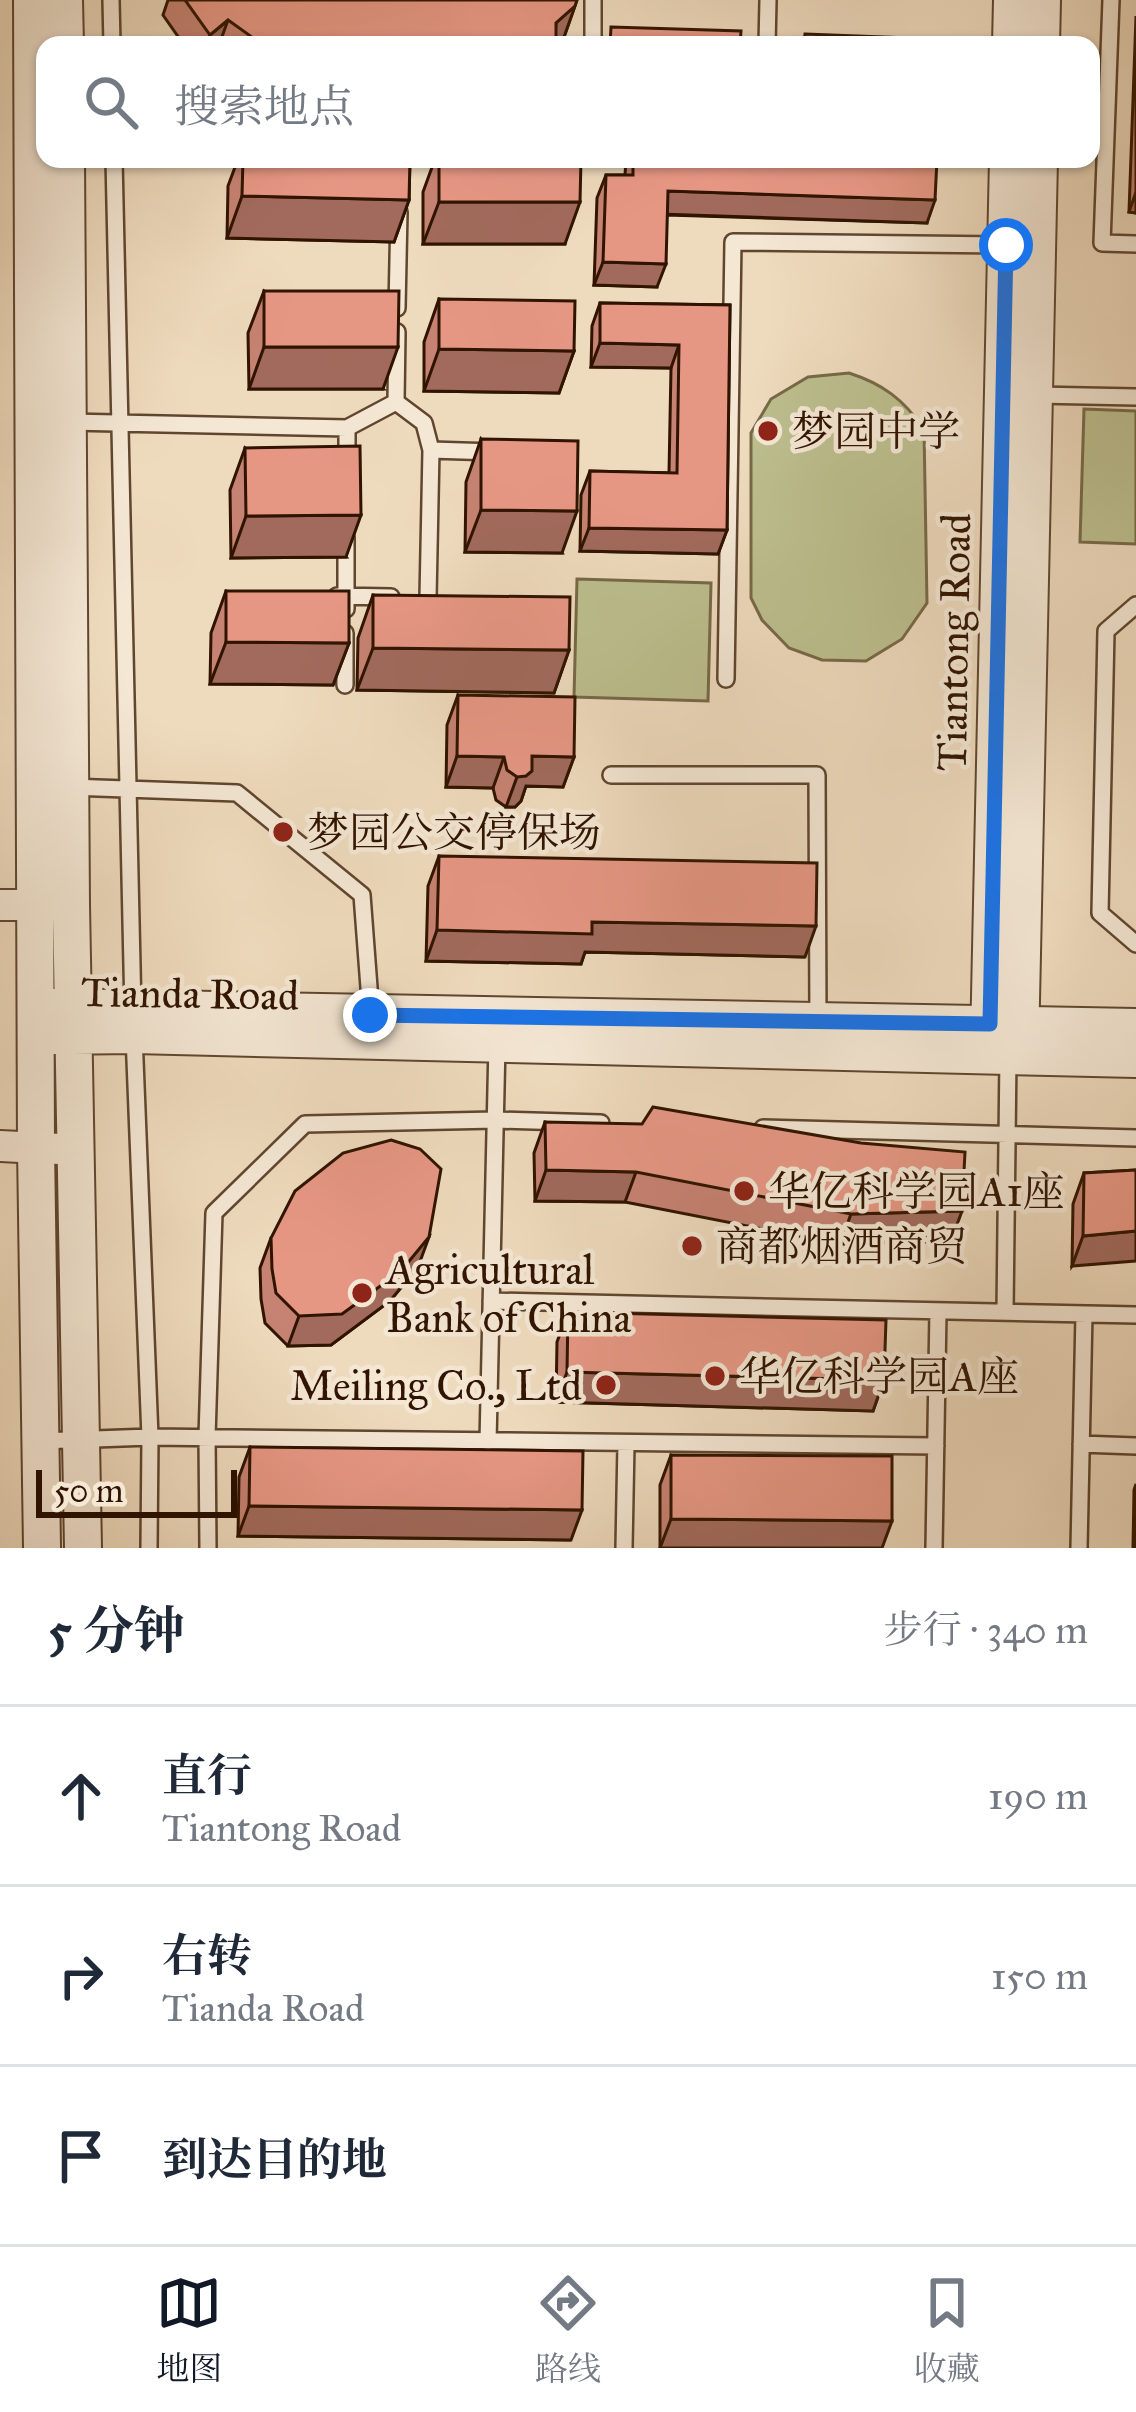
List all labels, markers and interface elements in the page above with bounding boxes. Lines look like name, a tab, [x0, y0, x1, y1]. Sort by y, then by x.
search box	[36, 36, 1100, 168]
icon: search	[78, 69, 144, 135]
text: 搜索地点	[174, 79, 354, 134]
route start	[979, 218, 1033, 272]
place label: 梦园中学	[792, 406, 960, 458]
marker: 梦园中学	[755, 418, 781, 444]
street label: Tiantong Road	[926, 513, 982, 771]
place label: 梦园公交停保场	[307, 807, 601, 859]
marker: 梦园公交停保场	[270, 819, 296, 845]
street label: Tianda Road	[80, 966, 300, 1022]
route end	[343, 988, 397, 1042]
place label: 华亿科学园A1座	[768, 1166, 1065, 1218]
marker: 华亿科学园A1座	[731, 1178, 757, 1204]
place label: 商都烟酒商贸	[716, 1221, 968, 1273]
marker: 商都烟酒商贸	[679, 1233, 705, 1259]
place label: Agricultural Bank of China	[384, 1244, 632, 1344]
marker: Agricultural Bank of China	[349, 1280, 375, 1306]
place label: 华亿科学园A座	[739, 1351, 1019, 1403]
place label: Meiling Co., Ltd	[290, 1360, 582, 1412]
marker: 华亿科学园A座	[702, 1363, 728, 1389]
marker: Meiling Co., Ltd	[593, 1372, 619, 1398]
scale bar	[36, 1464, 237, 1517]
text: 50 m	[54, 1471, 123, 1511]
text: 5 分钟	[48, 1600, 185, 1662]
text: 步行 · 340 m	[883, 1606, 1088, 1654]
text: 直行	[162, 1748, 252, 1803]
icon: ahead	[48, 1763, 114, 1829]
text: 190 m	[988, 1772, 1088, 1820]
text: Tiantong Road	[162, 1804, 401, 1852]
text: 右转	[162, 1928, 252, 1983]
icon: right	[48, 1943, 114, 2009]
text: 150 m	[991, 1952, 1088, 2000]
text: Tianda Road	[162, 1984, 365, 2032]
icon: arrive	[48, 2123, 114, 2189]
text: 到达目的地	[162, 2132, 387, 2187]
tab: 地图	[156, 2270, 222, 2389]
tab: 路线	[535, 2270, 601, 2389]
tab: 收藏	[914, 2270, 980, 2389]

